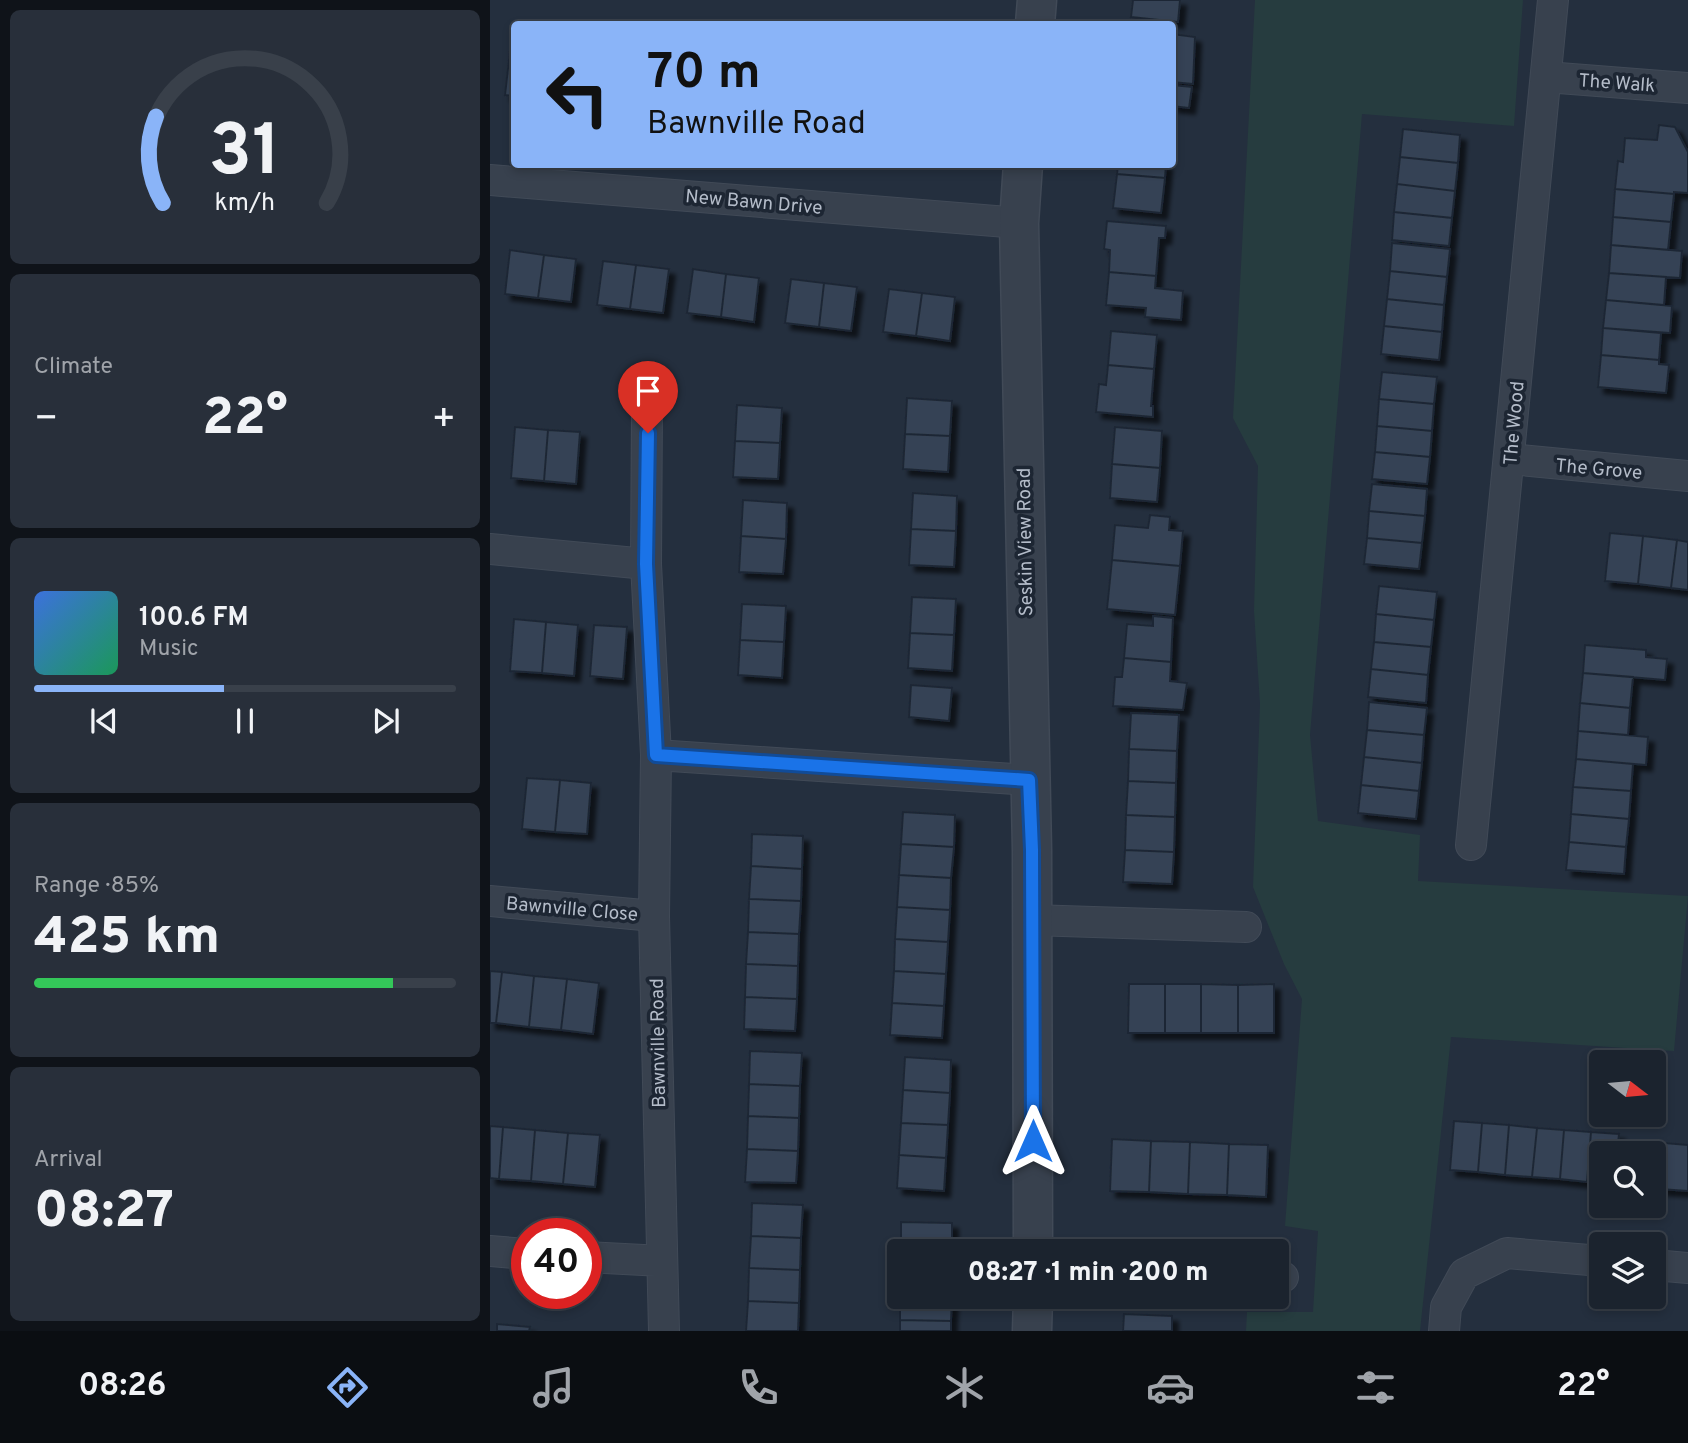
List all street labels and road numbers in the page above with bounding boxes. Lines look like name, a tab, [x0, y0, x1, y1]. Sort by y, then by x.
street label: The Walk	[1578, 69, 1656, 99]
street label: New Bawn Drive	[684, 185, 824, 221]
street label: The Wood	[1499, 380, 1531, 466]
street label: The Grove	[1554, 454, 1643, 486]
street label: Seskin View Road	[1013, 467, 1039, 616]
street label: Bawnville Close	[505, 892, 639, 928]
street label: Bawnville Road	[646, 978, 672, 1108]

